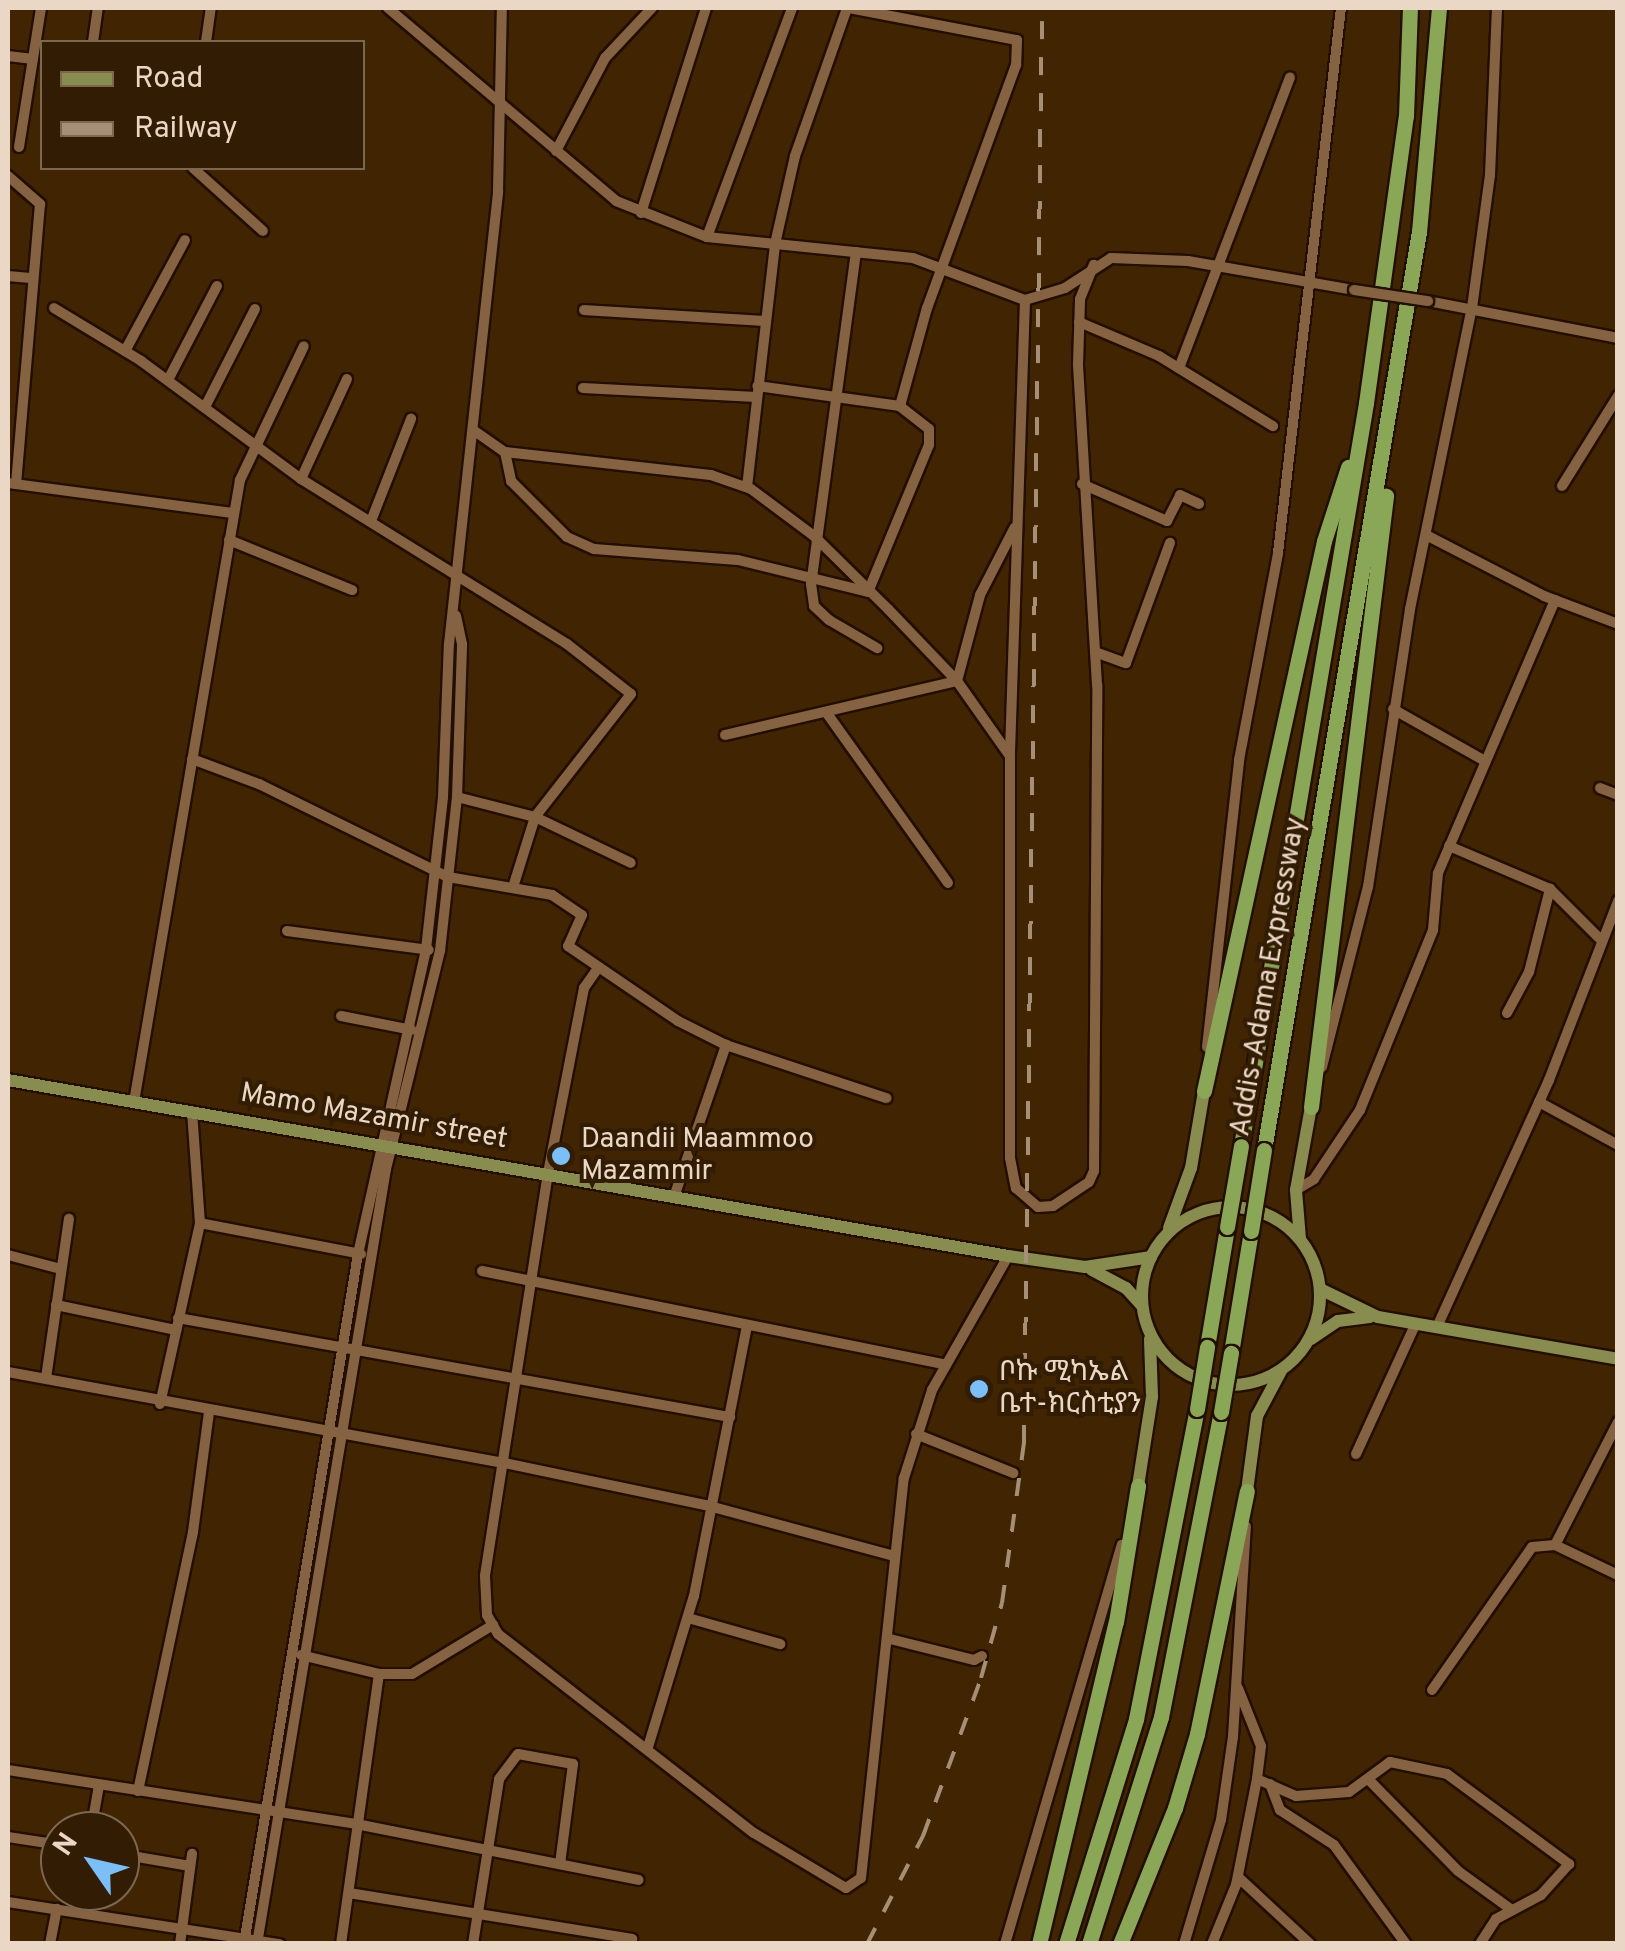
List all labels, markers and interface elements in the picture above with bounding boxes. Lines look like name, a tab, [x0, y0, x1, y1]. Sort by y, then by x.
legend	[40, 40, 365, 170]
text: Road	[134, 61, 203, 98]
text: Railway	[134, 111, 238, 148]
street label: Addis-Adama Expressway	[1224, 815, 1314, 1139]
street label: Mamo Mazamir street	[238, 1077, 510, 1157]
place label: Daandii Maammoo Mazammir	[581, 1123, 814, 1189]
marker: Daandii Maammoo Mazammir	[550, 1145, 572, 1167]
place label: ቦኩ ሚካኤል ቤተ-ክርስቲያን	[999, 1356, 1141, 1422]
marker: ቦኩ ሚካኤል ቤተ-ክርስቲያን	[968, 1378, 990, 1400]
north arrow	[40, 1811, 140, 1911]
text: N	[46, 1827, 87, 1864]

